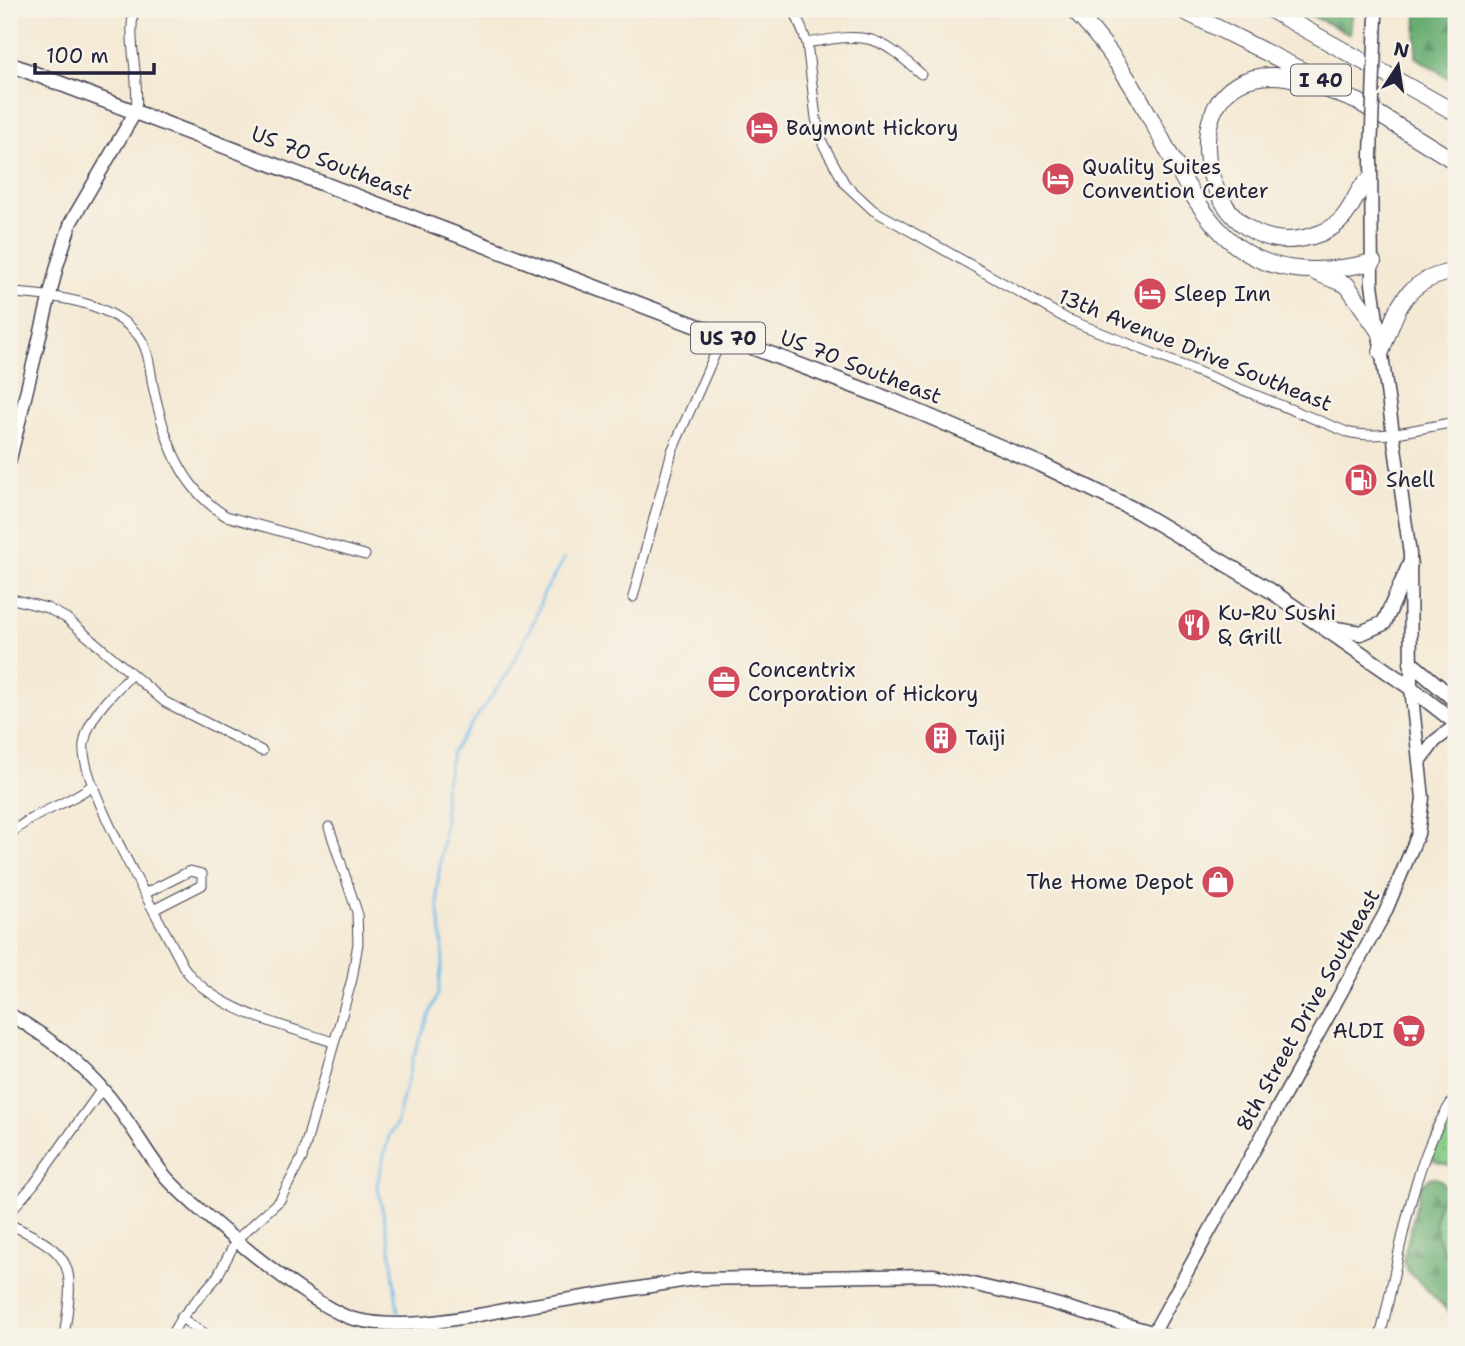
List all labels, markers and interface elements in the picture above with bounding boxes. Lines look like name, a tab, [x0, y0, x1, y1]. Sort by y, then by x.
scale bar	[35, 32, 154, 76]
north arrow	[1364, 32, 1434, 102]
text: N	[1391, 36, 1411, 64]
text: 100 m	[46, 42, 109, 70]
road number: I 40	[1291, 64, 1351, 96]
hotel icon: Baymont Hickory	[743, 109, 781, 147]
place label: Baymont Hickory	[786, 114, 958, 142]
street label: US 70 Southeast	[247, 119, 417, 207]
place label: Quality Suites Convention Center	[1082, 153, 1269, 205]
hotel icon: Quality Suites Convention Center	[1039, 160, 1077, 198]
hotel icon: Sleep Inn	[1131, 275, 1169, 313]
place label: Sleep Inn	[1174, 280, 1271, 308]
street label: 13th Avenue Drive Southeast	[1054, 282, 1336, 418]
road number: US 70	[691, 322, 765, 354]
street label: US 70 Southeast	[776, 323, 946, 411]
fuel station icon: Shell	[1342, 461, 1380, 499]
place label: Shell	[1386, 466, 1435, 494]
place label: Ku-Ru Sushi & Grill	[1218, 599, 1336, 651]
restaurant icon: Ku-Ru Sushi & Grill	[1175, 606, 1213, 644]
place label: Concentrix Corporation of Hickory	[748, 656, 978, 708]
office icon: Concentrix Corporation of Hickory	[705, 663, 743, 701]
building icon: Taiji	[922, 719, 960, 757]
place label: Taiji	[965, 724, 1006, 752]
shop icon: The Home Depot	[1199, 863, 1237, 901]
place label: The Home Depot	[1026, 868, 1194, 896]
street label: 8th Street Drive Southeast	[1230, 884, 1386, 1136]
supermarket icon: ALDI	[1390, 1012, 1428, 1050]
place label: ALDI	[1333, 1017, 1384, 1045]

